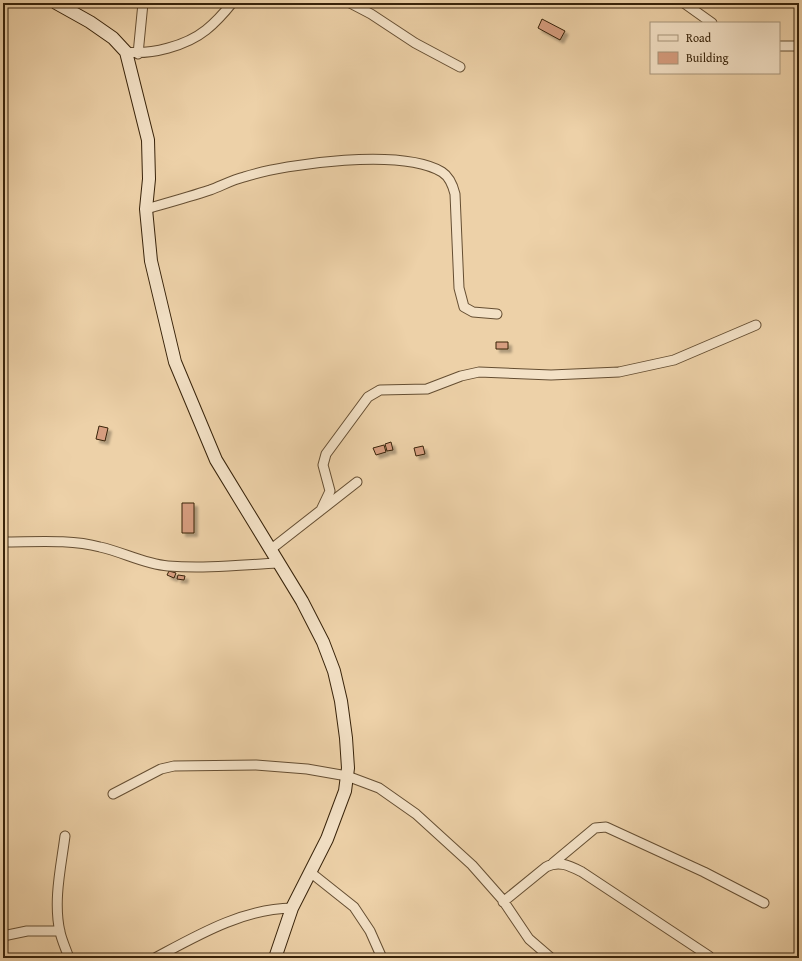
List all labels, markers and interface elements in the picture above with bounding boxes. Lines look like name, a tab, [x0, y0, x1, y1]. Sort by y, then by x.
legend	[650, 22, 780, 74]
text: Road	[686, 29, 712, 46]
text: Building	[686, 49, 729, 66]

